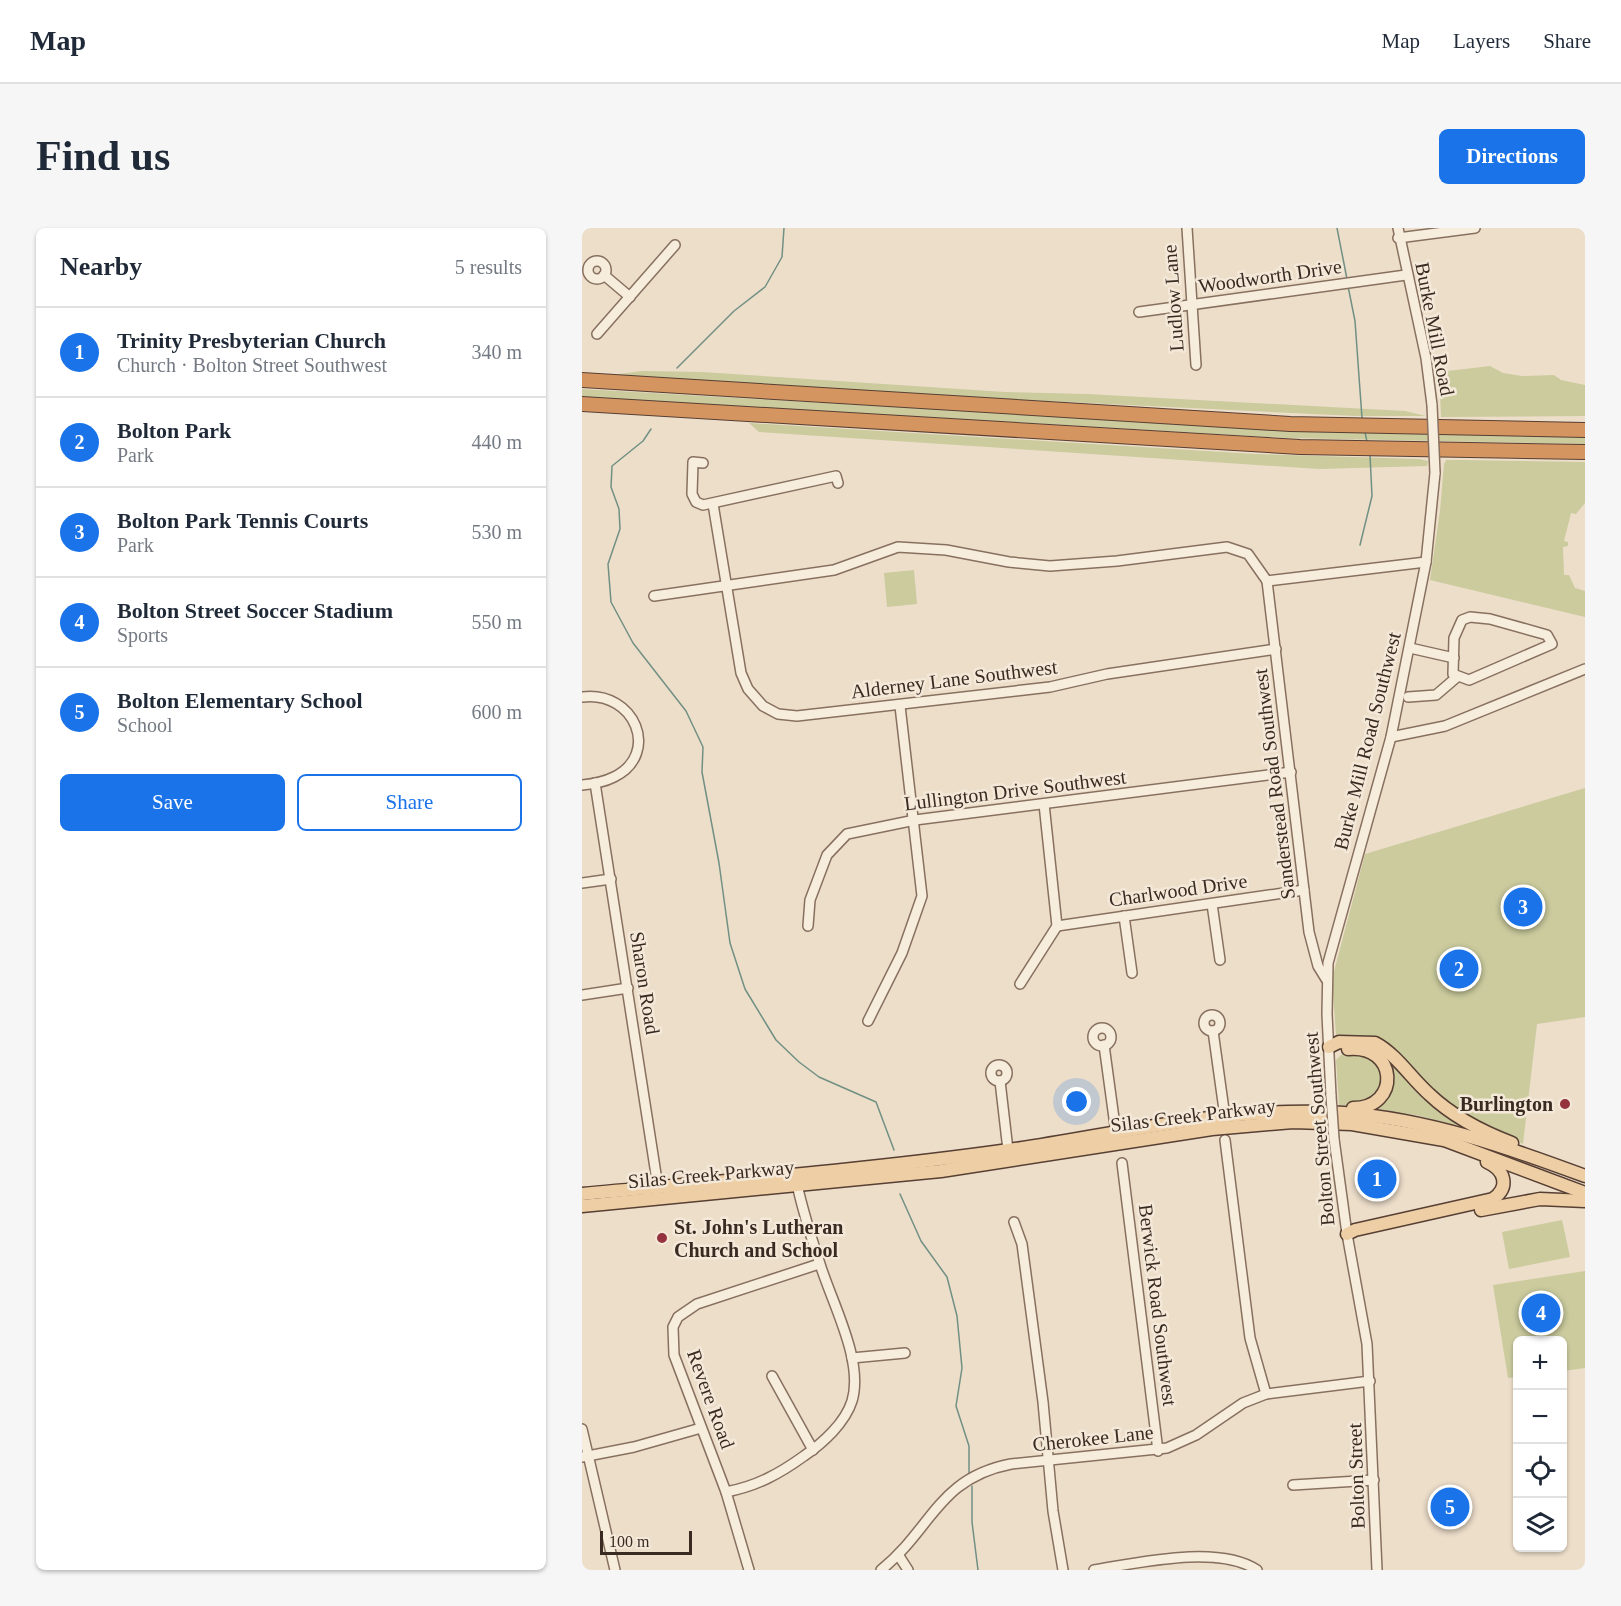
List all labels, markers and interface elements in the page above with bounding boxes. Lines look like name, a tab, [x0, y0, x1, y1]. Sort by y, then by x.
text: Map	[30, 25, 86, 56]
text: Map	[1382, 29, 1420, 53]
text: Layers	[1453, 29, 1510, 53]
text: Share	[1543, 29, 1591, 53]
button: Directions	[1439, 129, 1585, 184]
text: Find us	[36, 133, 170, 179]
street label: Ludlow Lane	[1158, 244, 1188, 352]
text: Nearby	[60, 252, 142, 281]
street label: Woodworth Drive	[1197, 255, 1343, 297]
text: 5 results	[455, 256, 522, 278]
street label: Burke Mill Road	[1411, 260, 1459, 398]
text: Trinity Presbyterian Church	[117, 328, 386, 353]
text: 1	[75, 341, 85, 363]
text: 340 m	[471, 341, 522, 363]
text: Church · Bolton Street Southwest	[117, 354, 387, 376]
text: Bolton Park	[117, 418, 231, 443]
text: 2	[75, 431, 85, 453]
text: 440 m	[471, 431, 522, 453]
text: Park	[117, 444, 154, 466]
text: Bolton Park Tennis Courts	[117, 508, 368, 533]
text: 3	[75, 521, 85, 543]
text: 530 m	[471, 521, 522, 543]
text: Park	[117, 534, 154, 556]
text: Bolton Street Soccer Stadium	[117, 598, 393, 623]
text: 4	[75, 611, 85, 633]
text: 550 m	[471, 611, 522, 633]
text: Sports	[117, 624, 168, 646]
street label: Burke Mill Road Southwest	[1329, 629, 1405, 852]
street label: Alderney Lane Southwest	[850, 655, 1059, 704]
street label: Sanderstead Road Southwest	[1249, 667, 1299, 901]
text: Bolton Elementary School	[117, 688, 363, 713]
text: 5	[75, 701, 85, 723]
text: 600 m	[471, 701, 522, 723]
text: School	[117, 714, 173, 736]
street label: Lullington Drive Southwest	[903, 765, 1128, 816]
button: Save	[60, 774, 285, 831]
button: Share	[297, 774, 522, 831]
street label: Charlwood Drive	[1107, 869, 1249, 911]
pin: 3	[1504, 884, 1542, 930]
street label: Sharon Road	[626, 930, 664, 1036]
pin: 2	[1440, 946, 1478, 992]
street label: Bolton Street Southwest	[1300, 1031, 1338, 1227]
your location	[1062, 1087, 1091, 1116]
place label: Burlington	[1460, 1093, 1553, 1116]
street label: Silas Creek Parkway	[1109, 1094, 1277, 1137]
marker: Burlington	[1558, 1097, 1572, 1111]
street label: Silas Creek Parkway	[627, 1156, 795, 1193]
pin: 1	[1358, 1156, 1396, 1202]
street label: Berwick Road Southwest	[1135, 1203, 1181, 1408]
place label: St. John's Lutheran Church and School	[674, 1216, 844, 1261]
marker: St. John's Lutheran Church and School	[655, 1231, 669, 1245]
pin: 4	[1522, 1290, 1560, 1336]
map controls	[1513, 1336, 1567, 1552]
button: +	[1513, 1336, 1567, 1390]
street label: Revere Road	[683, 1346, 739, 1452]
button: −	[1513, 1390, 1567, 1444]
street label: Cherokee Lane	[1031, 1421, 1155, 1455]
street label: Bolton Street	[1343, 1422, 1369, 1529]
button: locate	[1513, 1444, 1567, 1498]
pin: 5	[1430, 1484, 1470, 1530]
button: layers	[1513, 1498, 1567, 1552]
scale bar	[600, 1528, 692, 1556]
text: 100 m	[609, 1533, 649, 1550]

